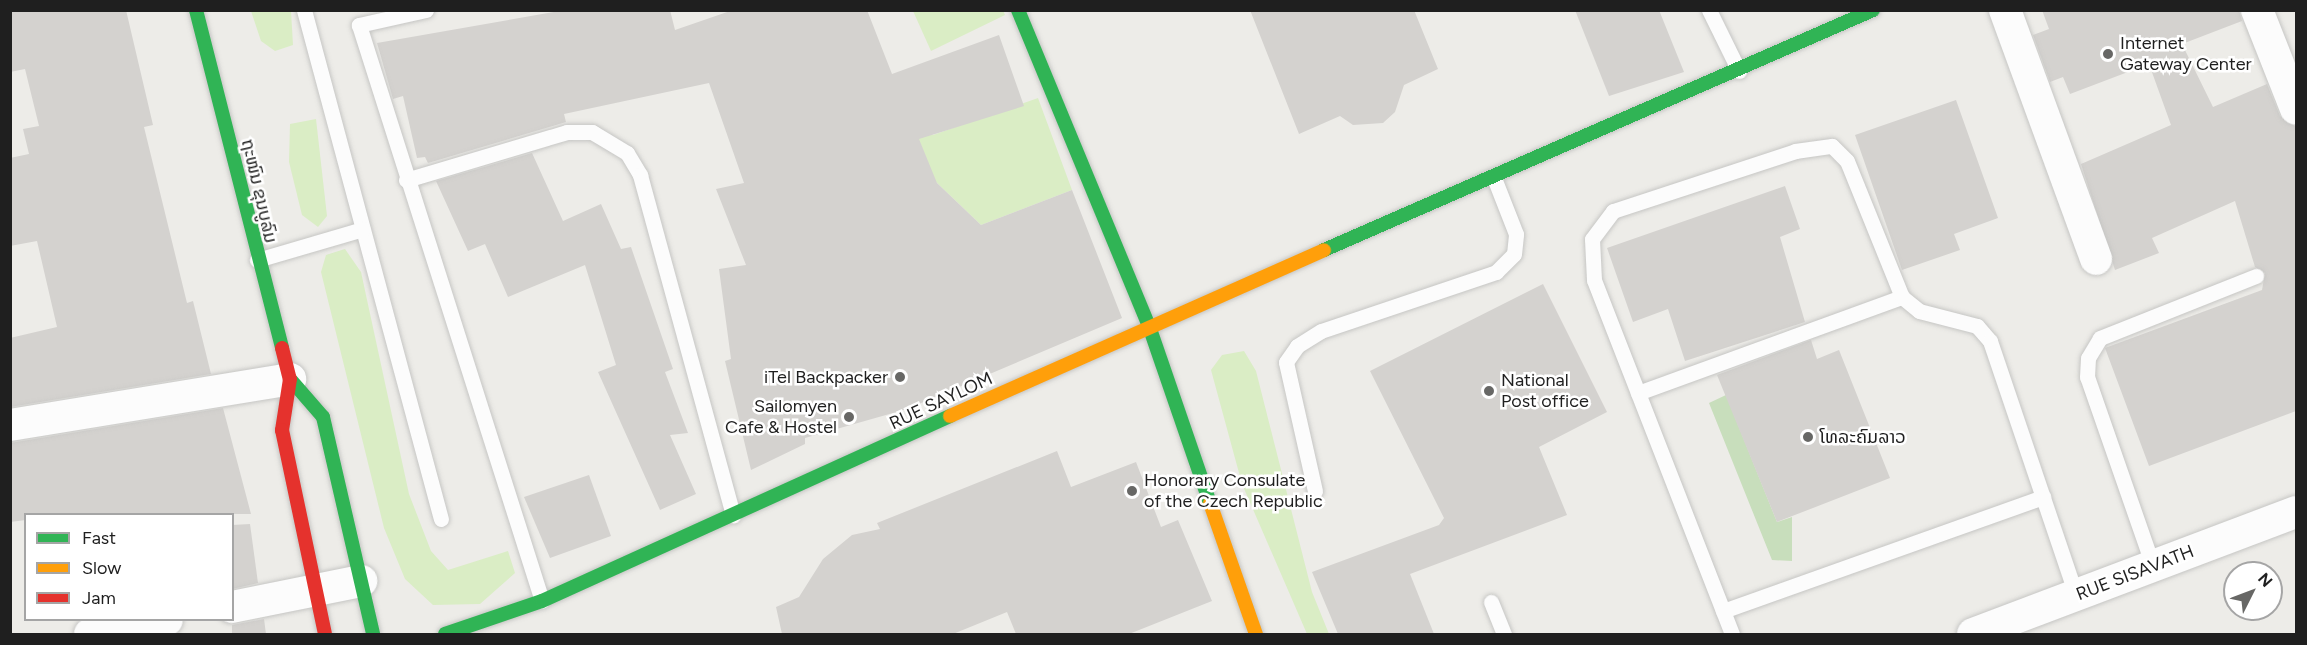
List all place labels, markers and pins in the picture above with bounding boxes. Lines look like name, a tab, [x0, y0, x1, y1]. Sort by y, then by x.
place label: Internet Gateway Center	[2120, 33, 2252, 76]
marker: Internet Gateway Center	[2101, 47, 2115, 61]
place label: iTel Backpacker	[764, 366, 888, 388]
marker: iTel Backpacker	[893, 370, 907, 384]
place label: National Post office	[1501, 370, 1589, 412]
marker: National Post office	[1482, 384, 1496, 398]
place label: Sailomyen Cafe & Hostel	[725, 396, 837, 438]
marker: Sailomyen Cafe & Hostel	[842, 410, 856, 424]
place label: ໂທລະຄົມລາວ	[1820, 426, 1906, 448]
marker: ໂທລະຄົມລາວ	[1801, 430, 1815, 444]
place label: Honorary Consulate of the Czech Republic	[1144, 470, 1323, 512]
marker: Honorary Consulate of the Czech Republic	[1125, 484, 1139, 498]

